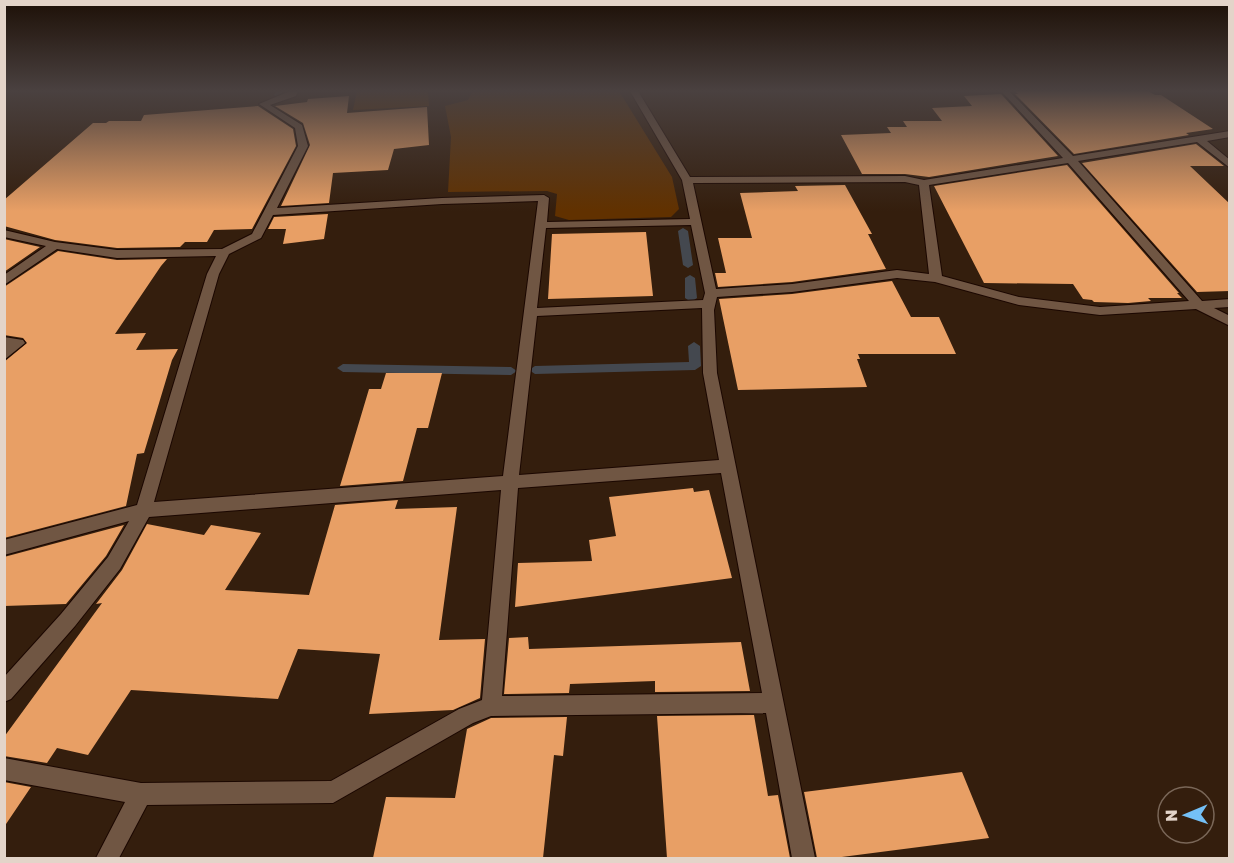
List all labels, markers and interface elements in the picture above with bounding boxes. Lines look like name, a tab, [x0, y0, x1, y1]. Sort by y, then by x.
north arrow	[1156, 785, 1216, 845]
text: N	[1161, 809, 1181, 822]

